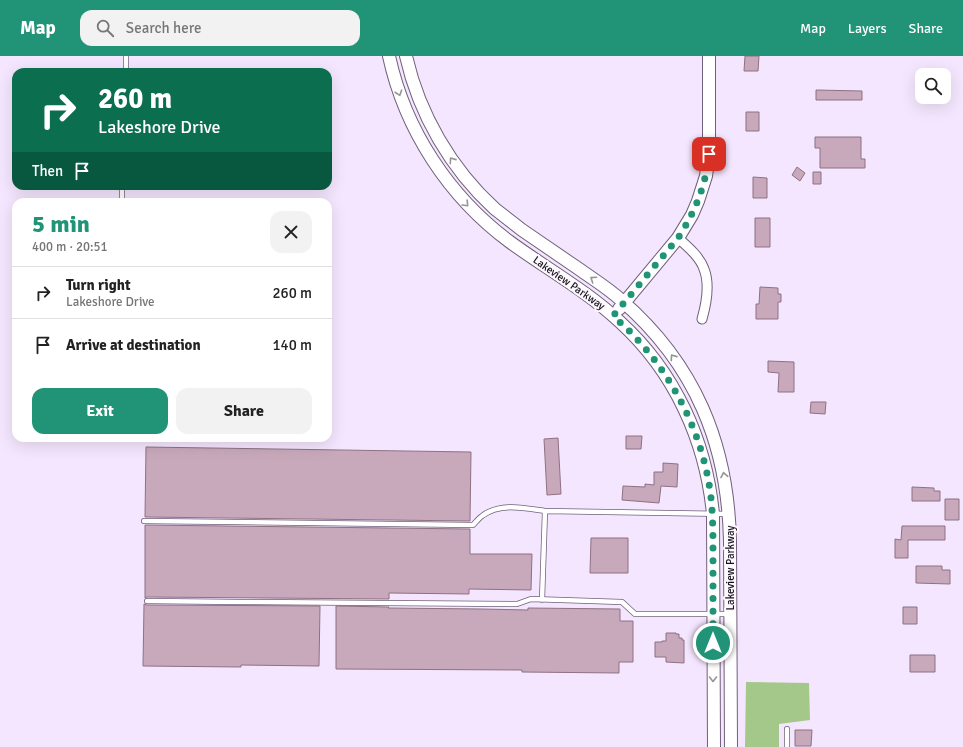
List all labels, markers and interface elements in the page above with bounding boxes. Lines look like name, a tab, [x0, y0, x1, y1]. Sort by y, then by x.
search box	[80, 10, 360, 46]
text: Map	[20, 16, 56, 40]
icon: search	[94, 17, 116, 39]
text: Search here	[126, 19, 201, 37]
text: Map	[800, 20, 826, 37]
text: Layers	[848, 20, 887, 37]
text: Share	[909, 20, 943, 37]
map controls	[915, 68, 951, 104]
button: search	[915, 68, 951, 104]
text: 260 m	[98, 82, 172, 116]
icon: right	[32, 84, 84, 136]
one-way arrow	[395, 90, 403, 97]
text: Lakeshore Drive	[98, 116, 221, 138]
pin	[692, 137, 726, 171]
icon: arrive	[698, 143, 720, 165]
one-way arrow	[450, 157, 457, 164]
icon: arrive	[71, 160, 93, 182]
text: Then	[32, 162, 63, 180]
one-way arrow	[462, 199, 469, 207]
text: 5 min	[32, 209, 90, 239]
button: close	[270, 211, 312, 253]
text: 400 m · 20:51	[32, 239, 108, 255]
street label: Lakeview Parkway	[530, 253, 608, 313]
text: Turn right	[66, 276, 131, 294]
one-way arrow	[590, 276, 597, 284]
icon: right	[32, 282, 54, 304]
text: 260 m	[272, 284, 312, 302]
text: Lakeshore Drive	[66, 294, 155, 310]
icon: arrive	[32, 334, 54, 356]
text: Arrive at destination	[66, 336, 201, 354]
text: 140 m	[272, 336, 312, 354]
one-way arrow	[670, 354, 678, 361]
button: Exit	[32, 388, 168, 434]
button: Share	[176, 388, 312, 434]
one-way arrow	[720, 472, 729, 479]
street label: Lakeview Parkway	[724, 525, 737, 611]
position arrow	[692, 622, 734, 664]
one-way arrow	[709, 676, 717, 682]

